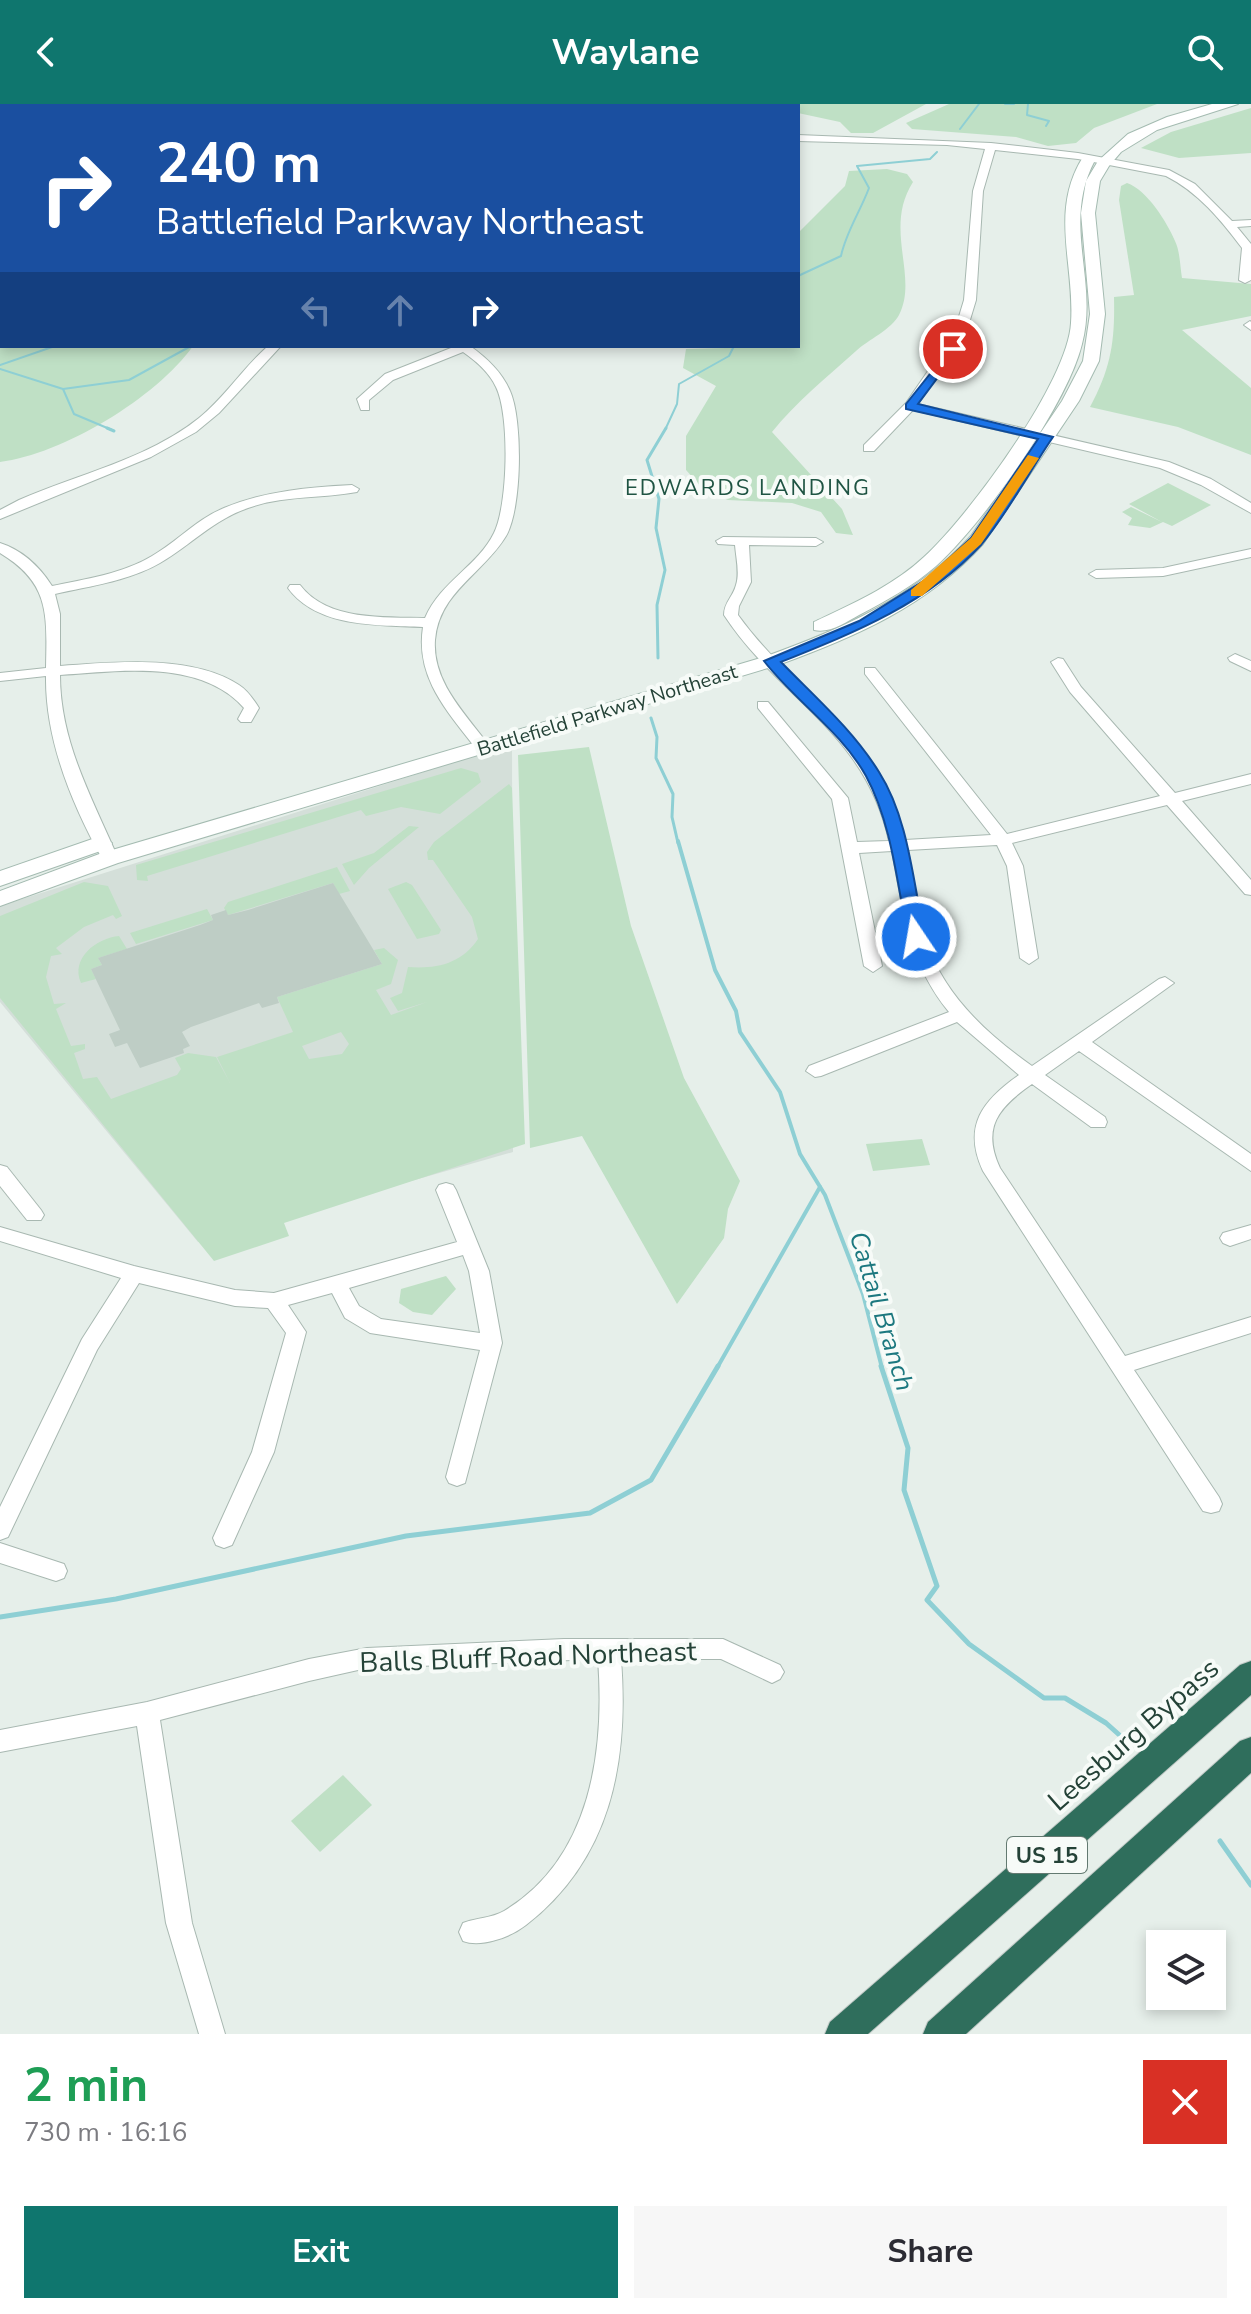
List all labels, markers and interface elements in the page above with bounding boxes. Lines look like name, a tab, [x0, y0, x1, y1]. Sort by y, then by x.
text: Waylane	[551, 28, 700, 77]
icon: back	[24, 30, 68, 74]
icon: search	[1183, 30, 1227, 74]
text: 240 m	[156, 125, 321, 202]
icon: right	[24, 136, 128, 240]
text: Battlefield Parkway Northeast	[156, 198, 643, 247]
icon: left	[294, 288, 338, 332]
icon: ahead	[378, 288, 422, 332]
icon: right	[462, 288, 506, 332]
pin	[919, 315, 987, 383]
icon: arrive	[931, 327, 975, 371]
district label: EDWARDS LANDING	[625, 473, 871, 503]
street label: Battlefield Parkway Northeast	[474, 658, 741, 763]
position arrow	[874, 895, 958, 979]
water label: Cattail Branch	[841, 1227, 922, 1395]
street label: Balls Bluff Road Northeast	[359, 1632, 697, 1682]
street label: Leesburg Bypass	[1040, 1650, 1227, 1820]
road number: US 15	[1007, 1837, 1087, 1873]
map controls	[1146, 1930, 1226, 2010]
button: layers	[1146, 1930, 1226, 2010]
text: 2 min	[24, 2052, 148, 2118]
button: close	[1143, 2060, 1227, 2144]
text: 730 m · 16:16	[24, 2115, 187, 2150]
button: Exit	[24, 2206, 618, 2298]
button: Share	[634, 2206, 1227, 2298]

